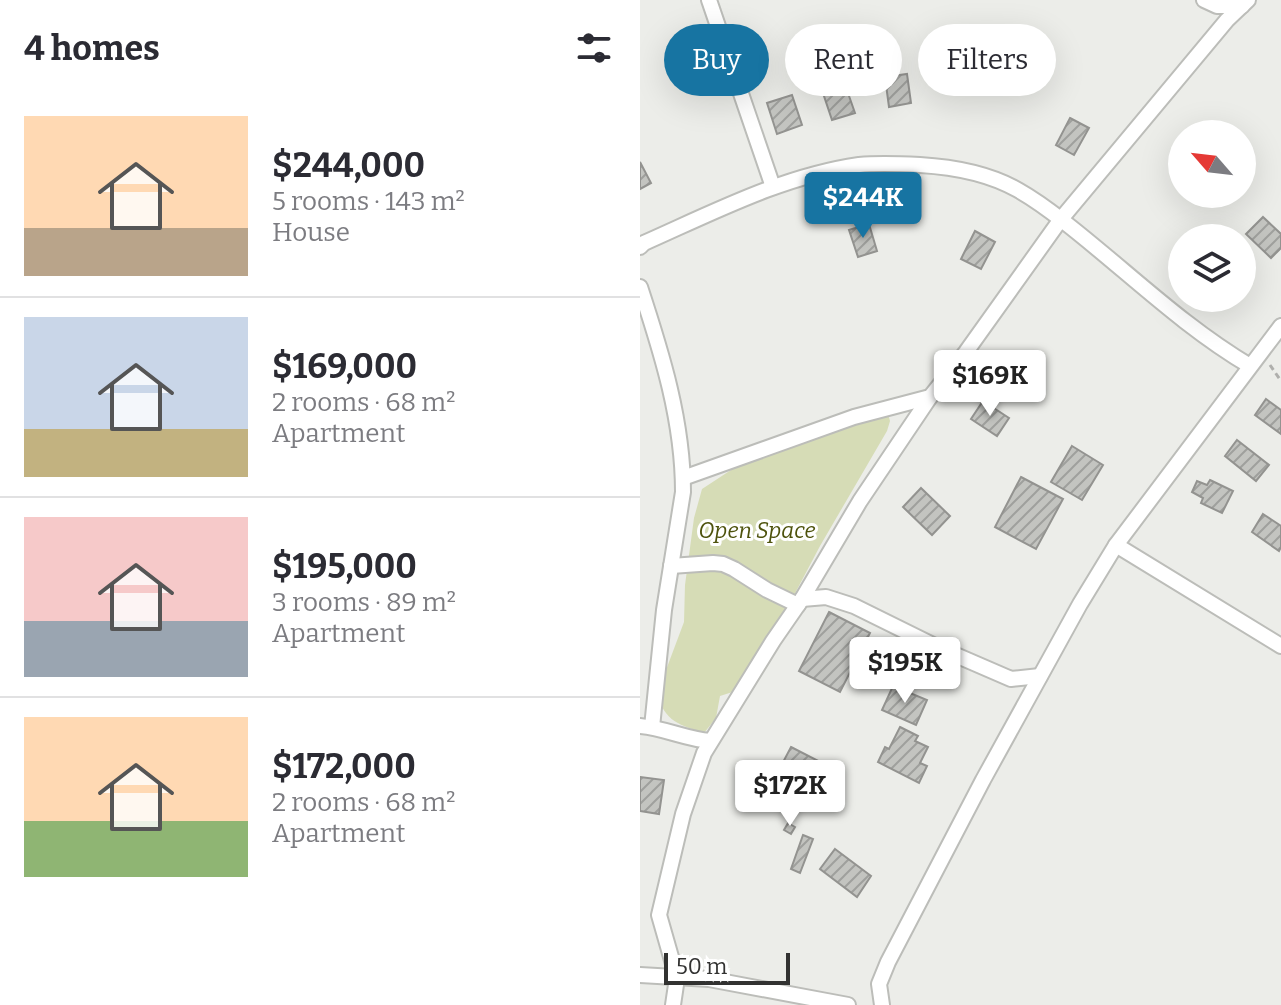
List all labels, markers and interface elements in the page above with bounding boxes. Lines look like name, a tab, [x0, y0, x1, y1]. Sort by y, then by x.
chip: Buy	[664, 24, 769, 96]
chip: Rent	[785, 24, 902, 96]
chip: Filters	[918, 24, 1056, 96]
icon: filters	[572, 26, 616, 70]
text: 4 homes	[24, 28, 160, 69]
north arrow	[1168, 120, 1256, 208]
map controls	[1168, 120, 1256, 312]
text: $244,000	[272, 145, 425, 186]
icon: home	[88, 148, 184, 244]
pin: $244K	[807, 172, 919, 240]
text: $244K	[822, 182, 904, 213]
text: 5 rooms · 143 m²	[272, 186, 465, 217]
text: House	[272, 217, 350, 248]
button: layers	[1168, 224, 1256, 312]
text: $169,000	[272, 346, 417, 387]
icon: home	[88, 349, 184, 445]
pin: $169K	[934, 350, 1046, 418]
text: $169K	[952, 360, 1028, 391]
text: 2 rooms · 68 m²	[272, 387, 455, 418]
text: Apartment	[272, 418, 405, 449]
park label: Open Space	[699, 517, 815, 544]
text: $195,000	[272, 546, 417, 587]
icon: home	[88, 549, 184, 645]
text: 3 rooms · 89 m²	[272, 587, 456, 618]
text: Apartment	[272, 618, 405, 649]
pin: $195K	[849, 637, 961, 705]
text: $195K	[867, 647, 943, 678]
text: $172,000	[272, 746, 416, 787]
icon: home	[88, 749, 184, 845]
pin: $172K	[734, 760, 846, 828]
text: $172K	[753, 770, 827, 801]
text: 2 rooms · 68 m²	[272, 787, 455, 818]
text: Apartment	[272, 818, 405, 849]
scale bar	[664, 949, 790, 985]
text: 50 m	[676, 953, 727, 980]

